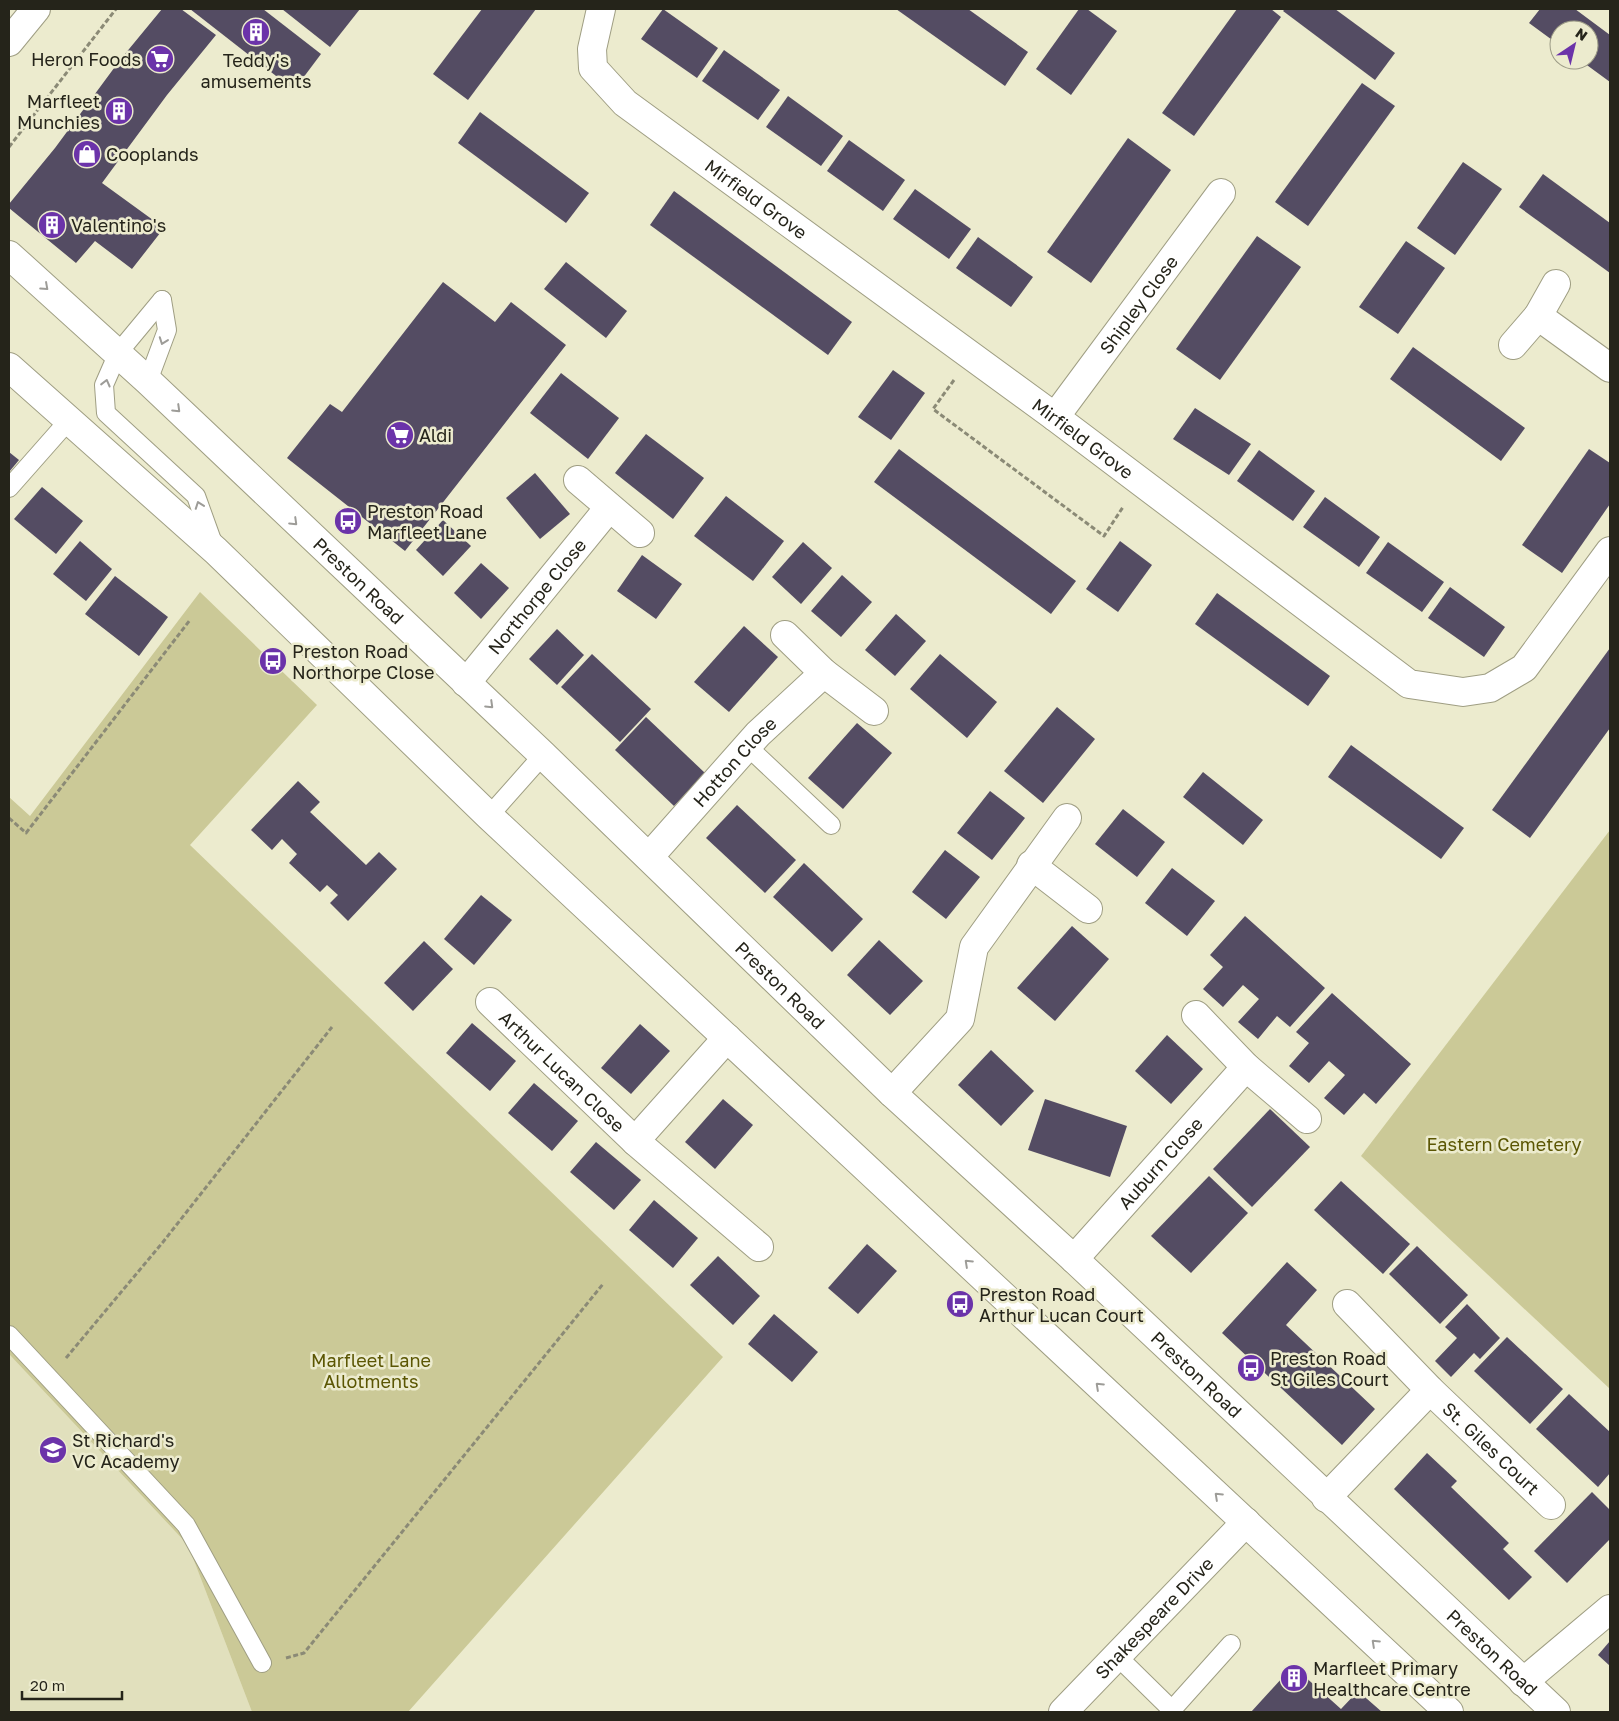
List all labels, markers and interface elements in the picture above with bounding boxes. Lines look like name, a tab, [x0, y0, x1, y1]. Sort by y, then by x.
building icon: Teddy's amusements	[241, 17, 271, 47]
north arrow	[1549, 20, 1599, 70]
text: N	[1573, 24, 1591, 44]
supermarket icon: Heron Foods	[145, 44, 175, 74]
place label: Heron Foods	[31, 48, 141, 70]
place label: Teddy's amusements	[201, 49, 311, 92]
place label: Marfleet Munchies	[17, 90, 100, 133]
building icon: Marfleet Munchies	[104, 96, 134, 126]
shop icon: Cooplands	[72, 139, 102, 169]
place label: Cooplands	[106, 143, 199, 165]
street label: Mirfield Grove	[701, 154, 812, 243]
building icon: Valentino's	[37, 210, 67, 240]
place label: Valentino's	[71, 214, 166, 236]
street label: Shipley Close	[1095, 251, 1182, 358]
one-way arrow	[39, 281, 48, 290]
one-way arrow	[159, 336, 169, 345]
one-way arrow	[100, 379, 111, 387]
street label: Mirfield Grove	[1028, 393, 1138, 483]
one-way arrow	[172, 403, 181, 412]
supermarket icon: Aldi	[385, 420, 415, 450]
place label: Aldi	[419, 424, 452, 446]
place label: Preston Road Marfleet Lane	[367, 500, 487, 543]
one-way arrow	[195, 502, 205, 510]
bus stop icon: Preston Road Marfleet Lane	[333, 506, 363, 536]
one-way arrow	[289, 516, 298, 525]
street label: Preston Road	[309, 533, 409, 629]
street label: Northorpe Close	[483, 534, 590, 658]
place label: Preston Road Northorpe Close	[292, 640, 435, 683]
bus stop icon: Preston Road Northorpe Close	[258, 646, 288, 676]
one-way arrow	[484, 699, 493, 708]
street label: Hotton Close	[688, 712, 781, 811]
street label: Preston Road	[731, 936, 830, 1033]
street label: Arthur Lucan Close	[495, 1006, 629, 1136]
street label: Auburn Close	[1113, 1112, 1207, 1213]
park label: Eastern Cemetery	[1426, 1133, 1582, 1155]
one-way arrow	[964, 1260, 973, 1269]
place label: Preston Road Arthur Lucan Court	[979, 1283, 1144, 1326]
bus stop icon: Preston Road Arthur Lucan Court	[945, 1289, 975, 1319]
street label: Preston Road	[1147, 1326, 1247, 1422]
place label: Preston Road St Giles Court	[1270, 1347, 1389, 1390]
park label: Marfleet Lane Allotments	[311, 1349, 431, 1392]
bus stop icon: Preston Road St Giles Court	[1236, 1353, 1266, 1383]
one-way arrow	[1096, 1383, 1105, 1392]
street label: St. Giles Court	[1438, 1397, 1544, 1499]
place label: St Richard's VC Academy	[72, 1429, 179, 1472]
school or university icon: St Richard's VC Academy	[38, 1435, 68, 1465]
one-way arrow	[1215, 1493, 1224, 1502]
street label: Shakespeare Drive	[1090, 1552, 1218, 1683]
street label: Preston Road	[1443, 1604, 1542, 1700]
one-way arrow	[1372, 1640, 1381, 1649]
place label: Marfleet Primary Healthcare Centre	[1313, 1657, 1471, 1700]
building icon: Marfleet Primary Healthcare Centre	[1279, 1663, 1309, 1693]
scale bar	[22, 1668, 122, 1700]
text: 20 m	[30, 1676, 65, 1694]

